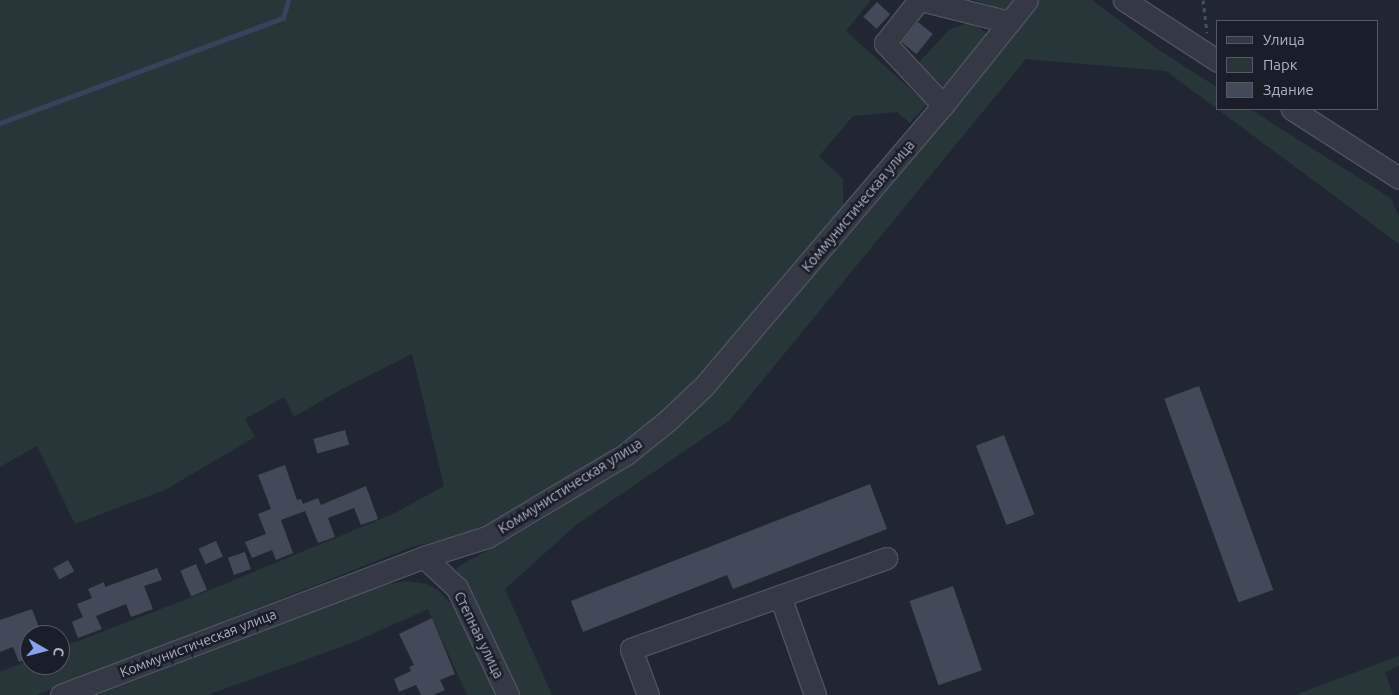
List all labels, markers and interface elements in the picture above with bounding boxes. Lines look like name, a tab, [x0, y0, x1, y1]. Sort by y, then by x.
legend	[1216, 20, 1379, 110]
text: Улица	[1263, 31, 1305, 48]
text: Парк	[1263, 56, 1298, 73]
text: Здание	[1263, 81, 1314, 98]
street label: Коммунистическая улица	[798, 137, 918, 275]
street label: Коммунистическая улица	[495, 435, 645, 537]
street label: Степная улица	[451, 589, 507, 681]
street label: Коммунистическая улица	[117, 605, 279, 681]
north arrow	[20, 625, 70, 675]
text: С	[50, 646, 67, 657]

